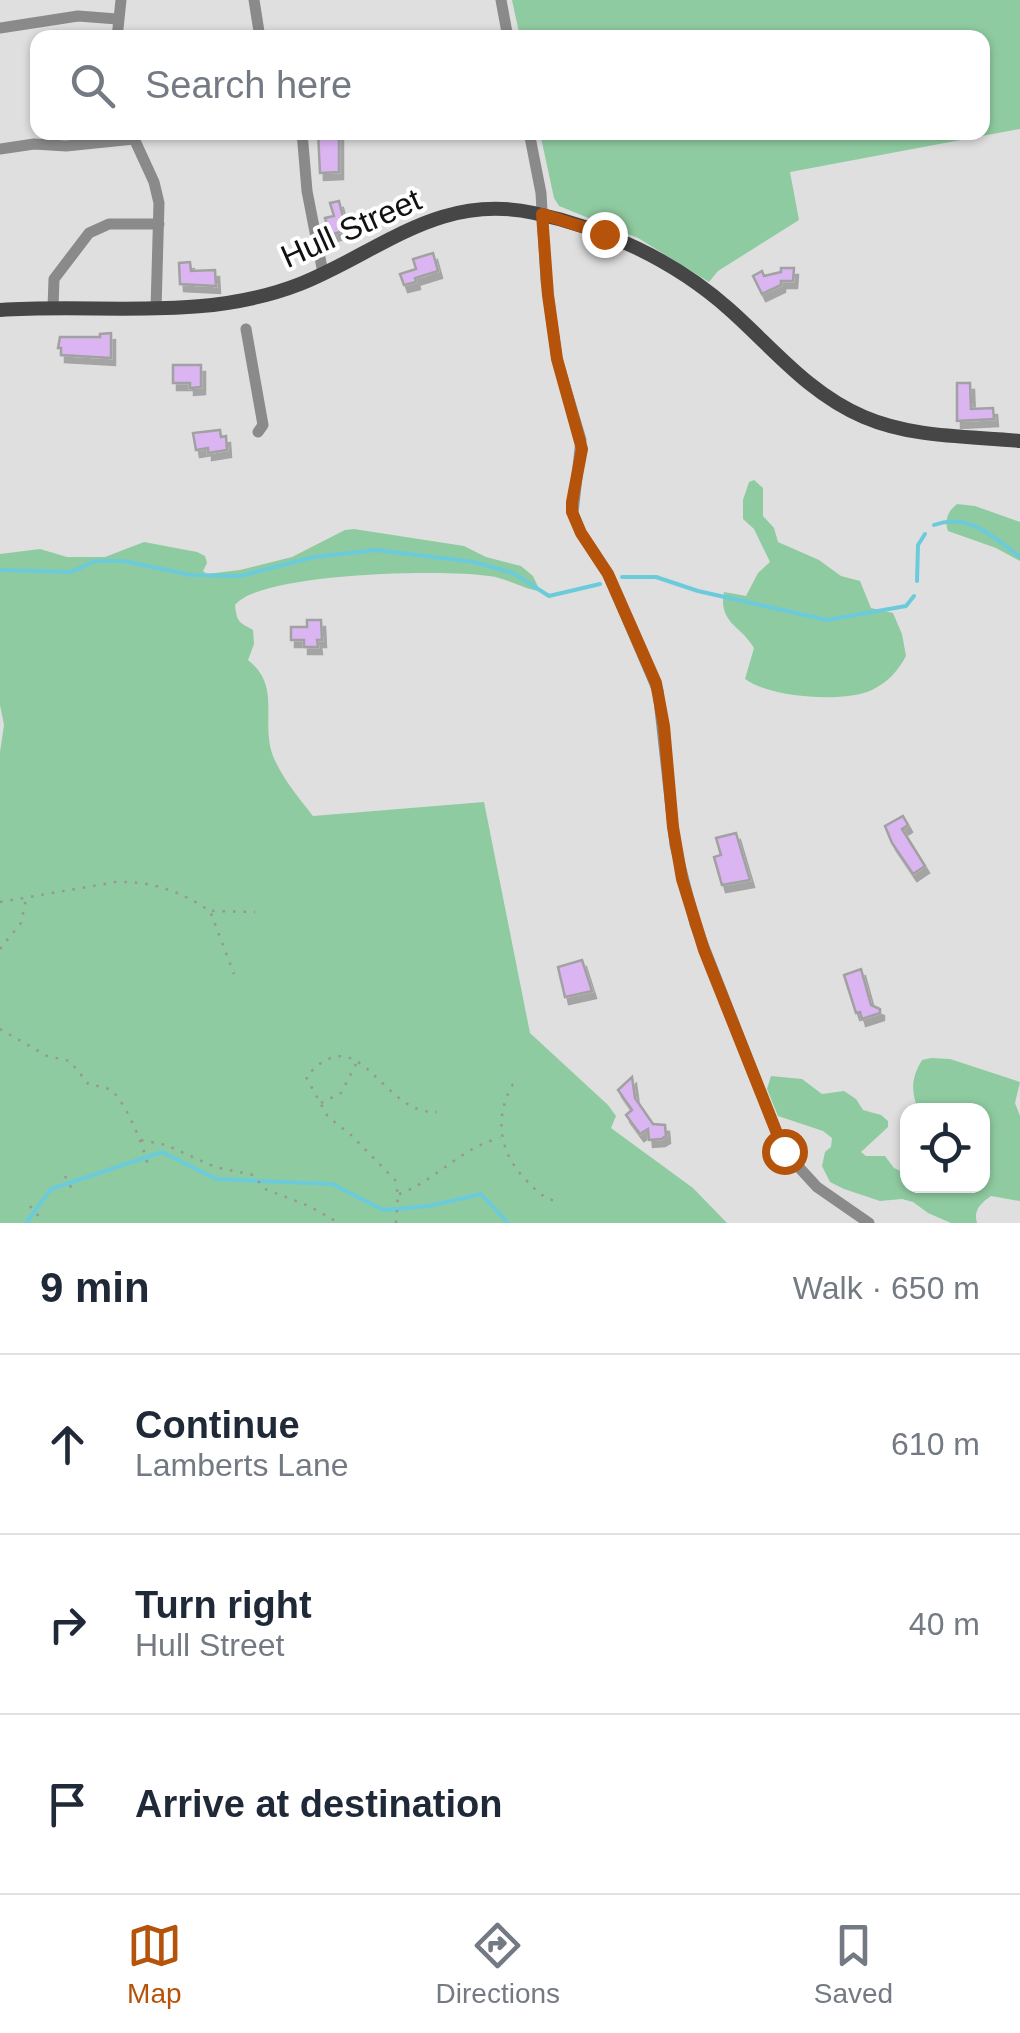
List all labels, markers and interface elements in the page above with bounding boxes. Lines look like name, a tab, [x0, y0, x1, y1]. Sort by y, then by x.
search box	[30, 30, 990, 140]
icon: search	[65, 58, 120, 113]
text: Search here	[145, 64, 352, 106]
street label: Hull Street	[275, 181, 427, 275]
route end	[582, 212, 628, 258]
map controls	[900, 1103, 990, 1193]
button: locate	[900, 1103, 990, 1193]
route start	[762, 1129, 808, 1175]
text: 9 min	[40, 1264, 150, 1311]
text: Walk · 650 m	[793, 1270, 980, 1306]
text: Continue	[135, 1404, 300, 1446]
icon: ahead	[40, 1417, 95, 1472]
text: 610 m	[891, 1426, 980, 1462]
text: Lamberts Lane	[135, 1447, 348, 1483]
text: Turn right	[135, 1584, 312, 1626]
icon: right	[40, 1597, 95, 1652]
text: 40 m	[909, 1606, 980, 1642]
text: Hull Street	[135, 1627, 284, 1663]
icon: arrive	[40, 1777, 95, 1832]
text: Arrive at destination	[135, 1783, 502, 1825]
tab: Map	[127, 1918, 182, 2010]
tab: Directions	[436, 1918, 560, 2010]
tab: Saved	[814, 1918, 893, 2010]

